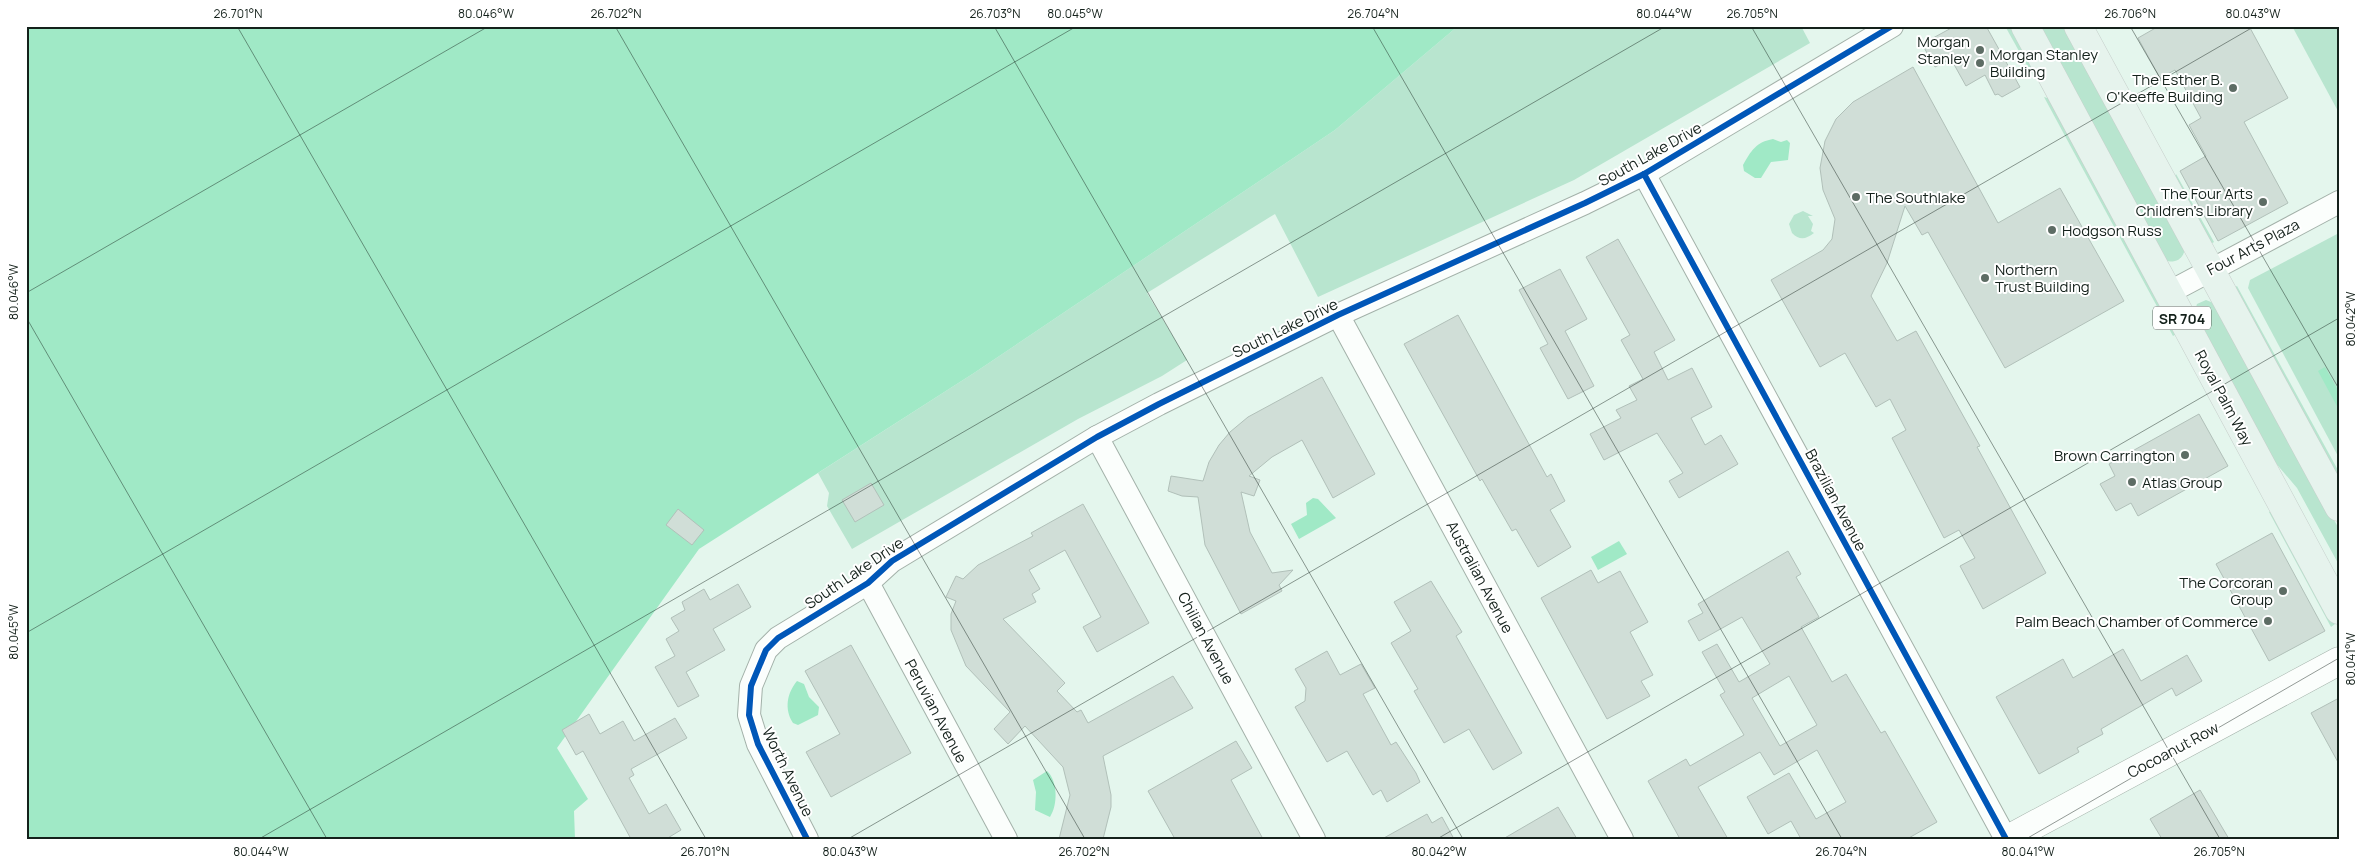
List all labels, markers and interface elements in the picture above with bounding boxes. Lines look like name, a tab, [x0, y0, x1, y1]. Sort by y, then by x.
text: 26.701°N	[214, 5, 262, 22]
text: 80.046°W	[458, 5, 515, 22]
text: 26.702°N	[590, 5, 642, 22]
text: 26.703°N	[970, 5, 1020, 22]
text: 80.045°W	[1047, 5, 1103, 22]
text: 26.704°N	[1347, 5, 1399, 22]
text: 80.044°W	[1636, 5, 1693, 22]
text: 26.705°N	[1726, 5, 1778, 22]
text: 26.706°N	[2104, 5, 2156, 22]
text: 80.043°W	[2226, 5, 2281, 22]
place label: Morgan Stanley	[1917, 31, 1970, 69]
marker: Morgan Stanley	[1974, 44, 1986, 56]
place label: Morgan Stanley Building	[1990, 44, 2098, 82]
marker: Morgan Stanley Building	[1974, 57, 1986, 69]
place label: The Esther B. O'Keeffe Building	[2106, 69, 2223, 107]
marker: The Esther B. O'Keeffe Building	[2227, 82, 2239, 94]
street label: South Lake Drive	[1595, 117, 1706, 191]
place label: The Four Arts Children’s Library	[2136, 183, 2253, 221]
place label: The Southlake	[1866, 187, 1966, 208]
marker: The Southlake	[1850, 191, 1862, 203]
marker: The Four Arts Children’s Library	[2257, 196, 2269, 208]
street label: Four Arts Plaza	[2203, 214, 2303, 280]
place label: Hodgson Russ	[2062, 220, 2162, 241]
marker: Hodgson Russ	[2046, 224, 2058, 236]
place label: Northern Trust Building	[1995, 259, 2090, 297]
text: 80.046°W	[5, 263, 22, 320]
marker: Northern Trust Building	[1979, 272, 1991, 284]
text: 80.042°W	[2342, 291, 2359, 347]
street label: South Lake Drive	[1229, 293, 1342, 363]
road number: SR 704	[2153, 306, 2211, 330]
street label: Royal Palm Way	[2190, 346, 2258, 450]
street label: Brazilian Avenue	[1800, 445, 1872, 555]
place label: Brown Carrington	[2054, 445, 2175, 466]
marker: Brown Carrington	[2179, 449, 2191, 461]
place label: Atlas Group	[2142, 472, 2223, 493]
marker: Atlas Group	[2126, 476, 2138, 488]
street label: Australian Avenue	[1442, 517, 1519, 637]
street label: South Lake Drive	[800, 532, 908, 614]
place label: The Corcoran Group	[2179, 572, 2273, 610]
marker: The Corcoran Group	[2277, 585, 2289, 597]
street label: Chilian Avenue	[1173, 588, 1239, 688]
text: 80.045°W	[5, 604, 22, 660]
place label: Palm Beach Chamber of Commerce	[2016, 611, 2258, 632]
marker: Palm Beach Chamber of Commerce	[2262, 615, 2274, 627]
text: 80.041°W	[2342, 632, 2359, 686]
street label: Peruvian Avenue	[900, 655, 972, 767]
street label: Cocoanut Row	[2123, 717, 2223, 783]
street label: Worth Avenue	[757, 724, 819, 820]
text: 80.044°W	[233, 843, 290, 860]
text: 26.701°N	[681, 843, 729, 860]
text: 80.043°W	[823, 843, 878, 860]
text: 26.702°N	[1058, 843, 1110, 860]
text: 80.042°W	[1411, 843, 1467, 860]
text: 26.704°N	[1815, 843, 1867, 860]
text: 80.041°W	[2001, 843, 2055, 860]
text: 26.705°N	[2193, 843, 2245, 860]

